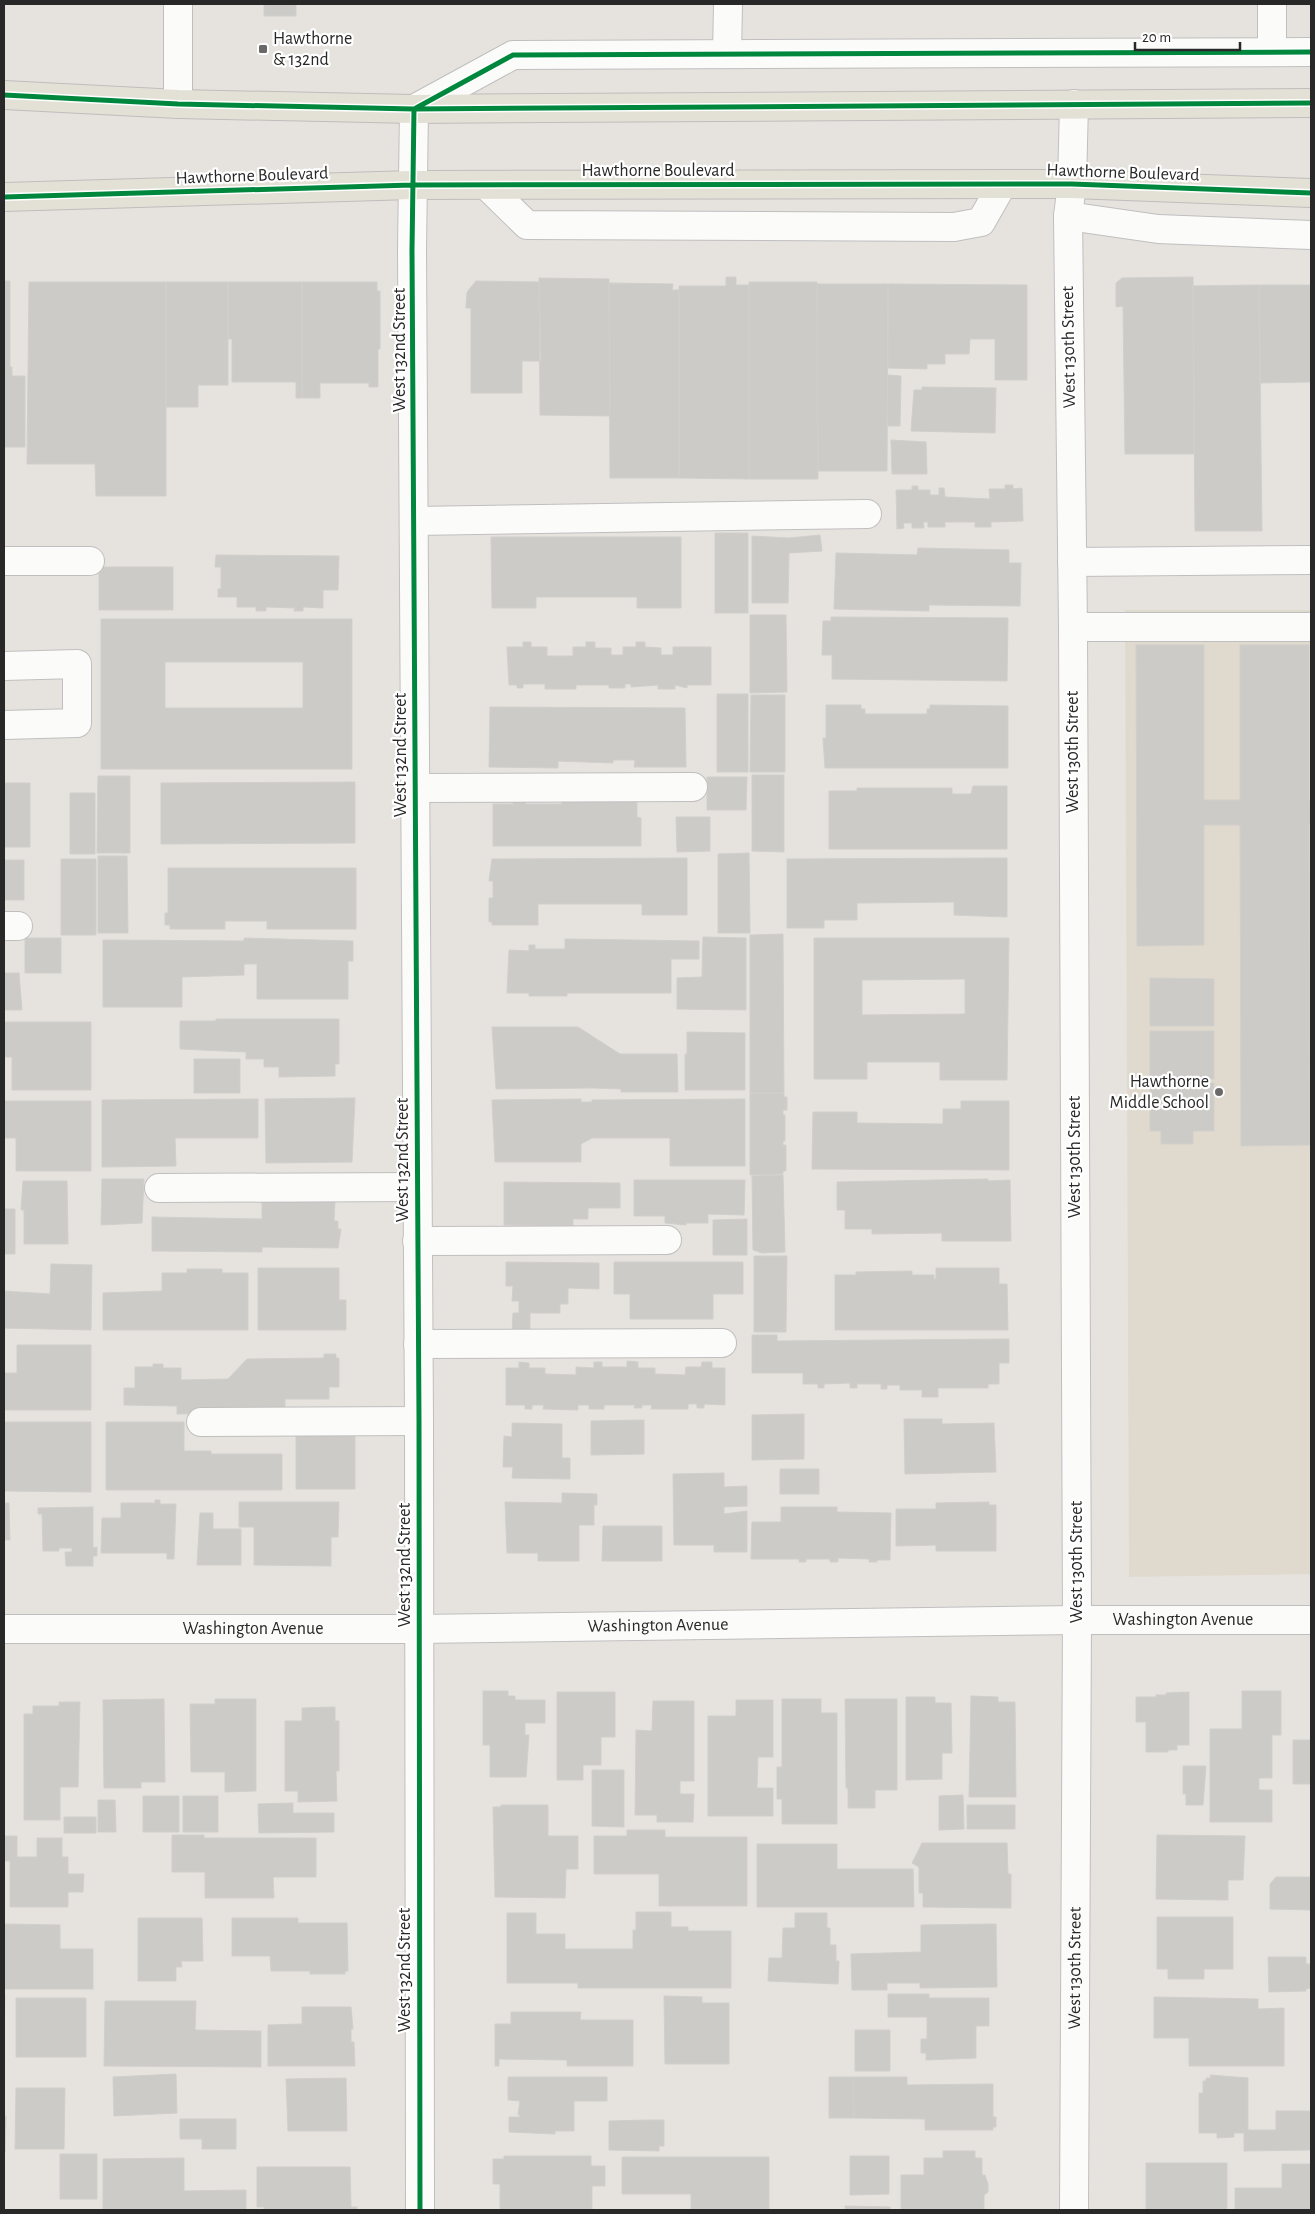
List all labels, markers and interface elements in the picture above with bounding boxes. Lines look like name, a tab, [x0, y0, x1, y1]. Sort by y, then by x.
scale bar	[1135, 20, 1240, 52]
place label: Hawthorne & 132nd	[273, 30, 352, 69]
text: 20 m	[1142, 30, 1171, 45]
marker: Hawthorne & 132nd	[257, 43, 269, 55]
street label: Hawthorne Boulevard	[1046, 161, 1200, 185]
street label: Hawthorne Boulevard	[581, 162, 735, 180]
street label: Hawthorne Boulevard	[175, 164, 329, 188]
street label: West 130th Street	[1059, 285, 1079, 408]
street label: West 132nd Street	[391, 287, 409, 412]
street label: West 130th Street	[1064, 690, 1082, 813]
street label: West 132nd Street	[392, 692, 410, 817]
place label: Hawthorne Middle School	[1110, 1073, 1209, 1112]
marker: Hawthorne Middle School	[1213, 1086, 1225, 1098]
street label: West 130th Street	[1066, 1095, 1084, 1218]
street label: West 132nd Street	[394, 1097, 412, 1222]
street label: West 130th Street	[1068, 1500, 1086, 1623]
street label: West 132nd Street	[396, 1502, 414, 1627]
street label: Washington Avenue	[1112, 1611, 1253, 1629]
street label: Washington Avenue	[587, 1616, 729, 1636]
street label: Washington Avenue	[183, 1620, 323, 1638]
street label: West 130th Street	[1066, 1906, 1085, 2029]
street label: West 132nd Street	[396, 1907, 414, 2032]

